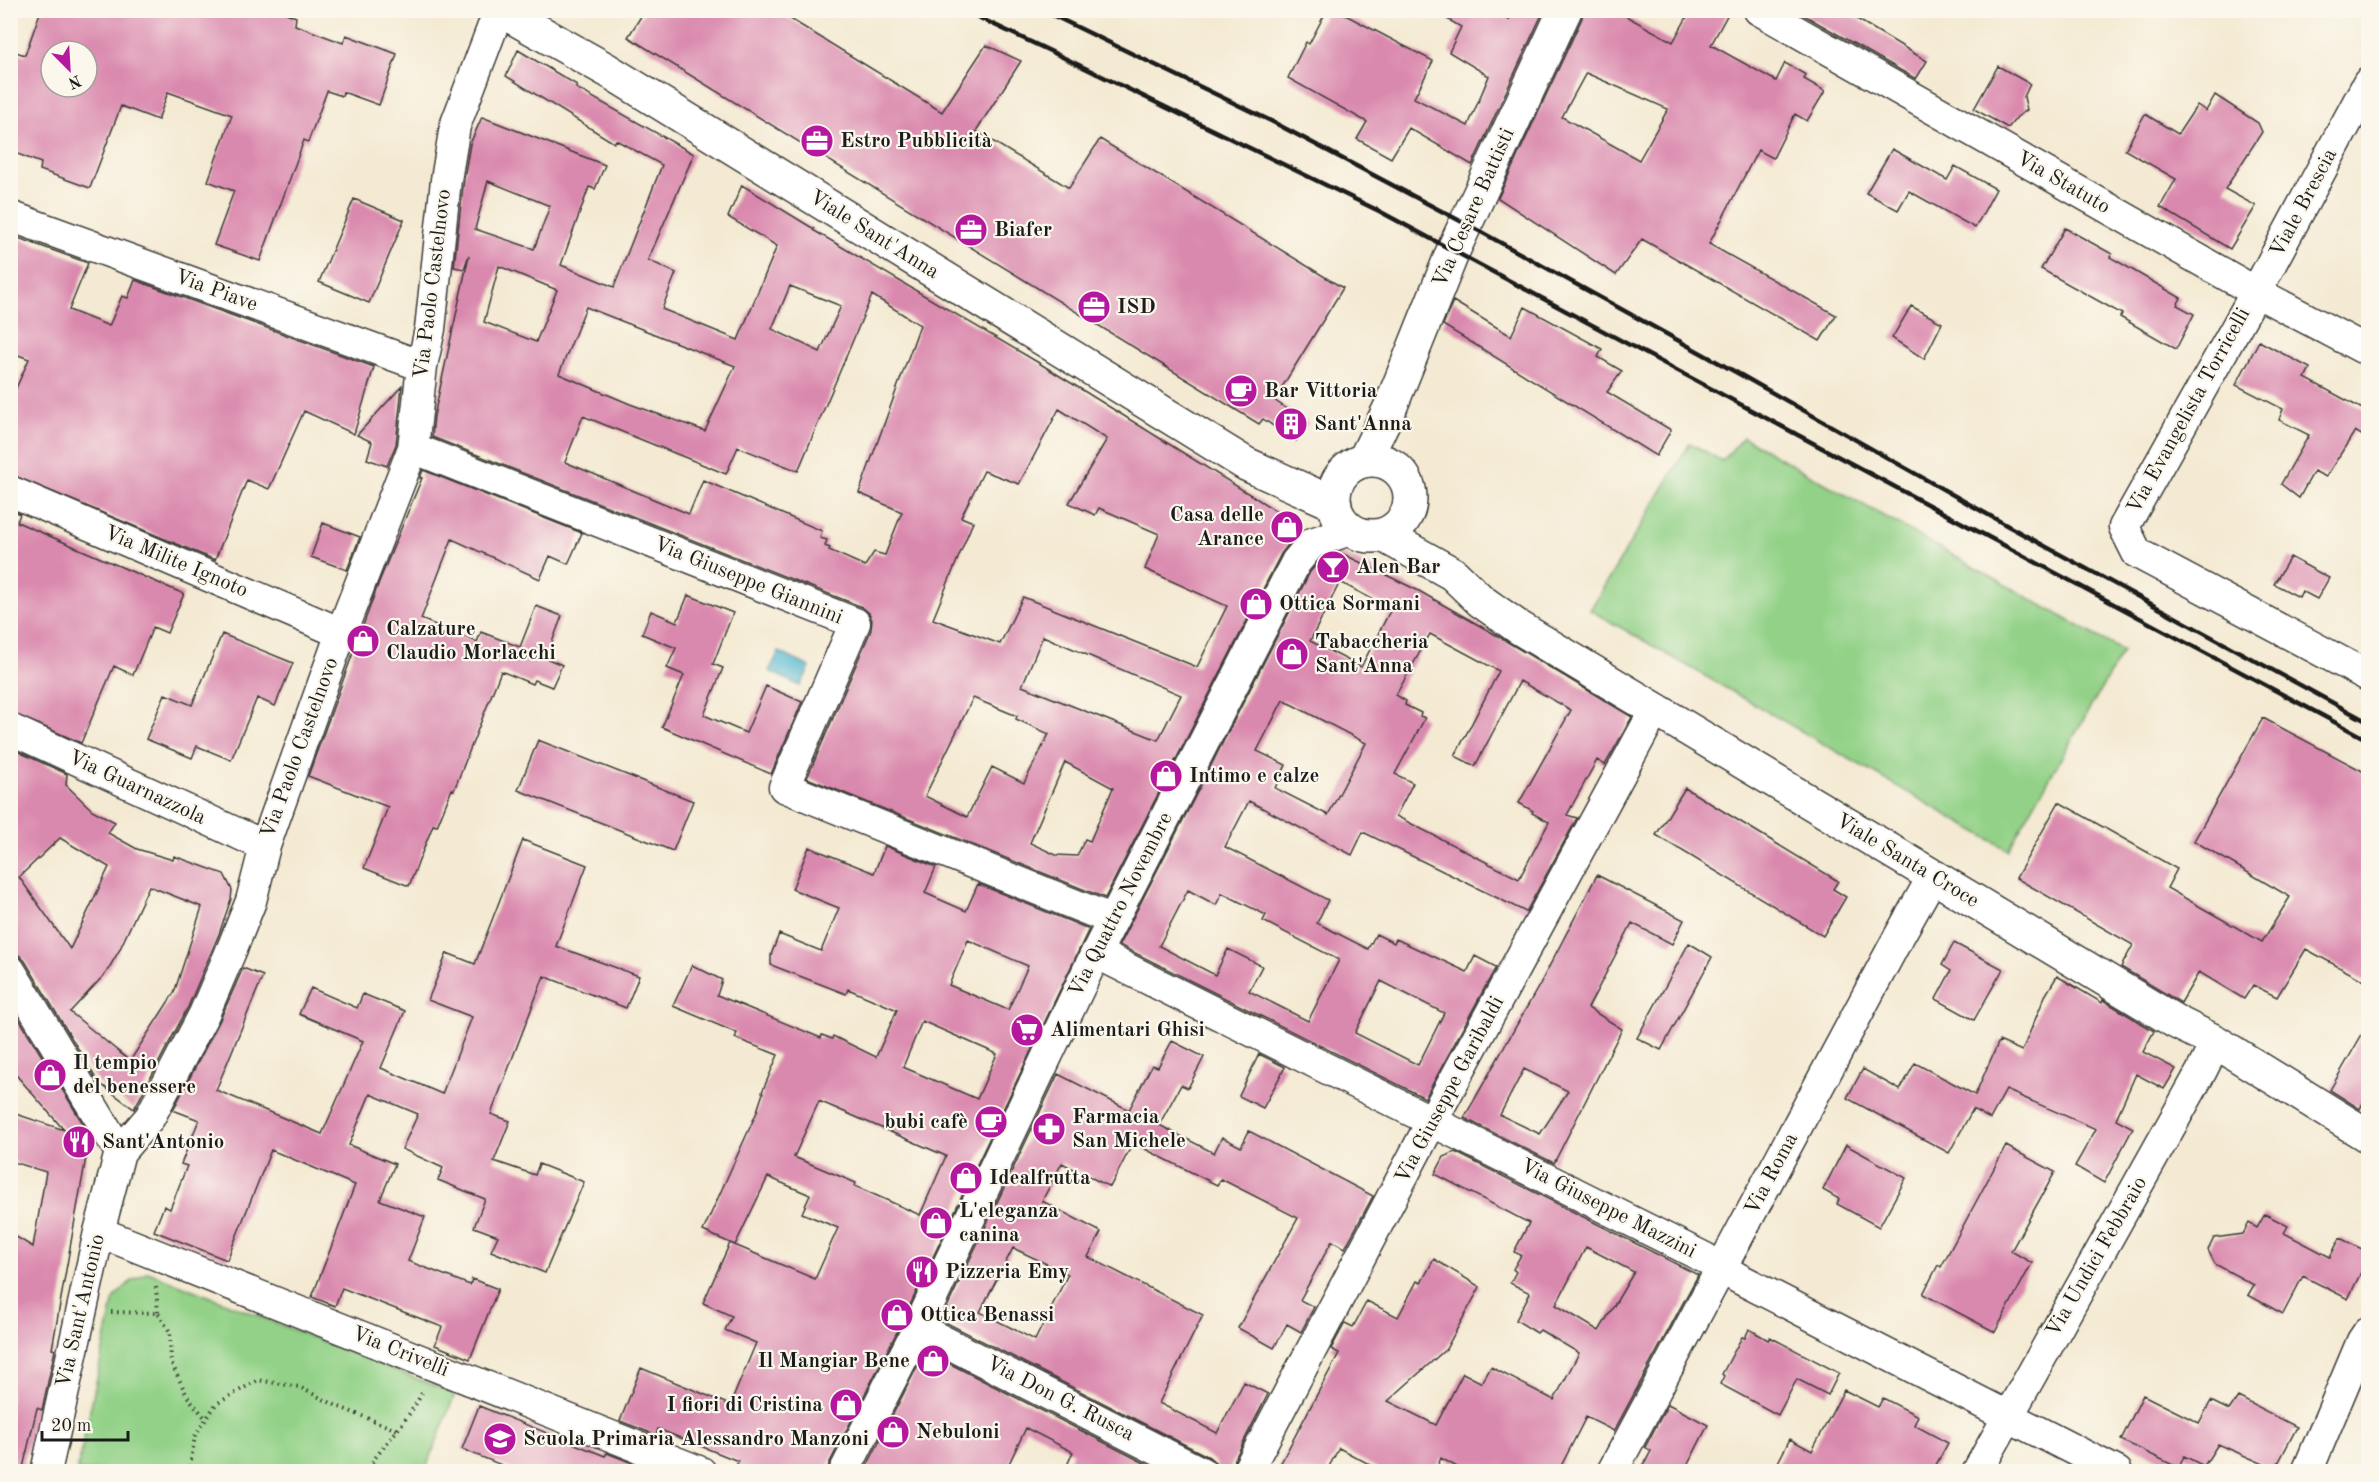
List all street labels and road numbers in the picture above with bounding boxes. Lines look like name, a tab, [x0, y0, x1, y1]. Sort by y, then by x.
street label: Via Cesare Battisti	[1429, 125, 1519, 291]
street label: Viale Brescia	[2267, 145, 2341, 261]
street label: Via Statuto	[2013, 148, 2113, 218]
street label: Viale Sant'Anna	[805, 187, 943, 283]
street label: Via Paolo Castelnovo	[411, 188, 455, 380]
street label: Via Piave	[172, 266, 260, 316]
street label: Via Evangelista Torricelli	[2124, 305, 2254, 517]
street label: Via Milite Ignoto	[101, 522, 251, 602]
street label: Via Giuseppe Giannini	[651, 533, 845, 629]
street label: Via Paolo Castelnovo	[257, 655, 343, 841]
street label: Via Guarnazzola	[65, 747, 209, 829]
street label: Via Quattro Novembre	[1065, 809, 1177, 1001]
street label: Viale Santa Croce	[1832, 810, 1982, 912]
street label: Via Giuseppe Garibaldi	[1392, 993, 1508, 1187]
street label: Via Roma	[1742, 1129, 1802, 1219]
street label: Via Giuseppe Mazzini	[1517, 1156, 1699, 1262]
street label: Via Undici Febbraio	[2043, 1173, 2151, 1341]
street label: Via Sant'Antonio	[53, 1232, 109, 1390]
street label: Via Crivelli	[349, 1323, 451, 1381]
street label: Via Don G. Rusca	[983, 1353, 1137, 1445]

